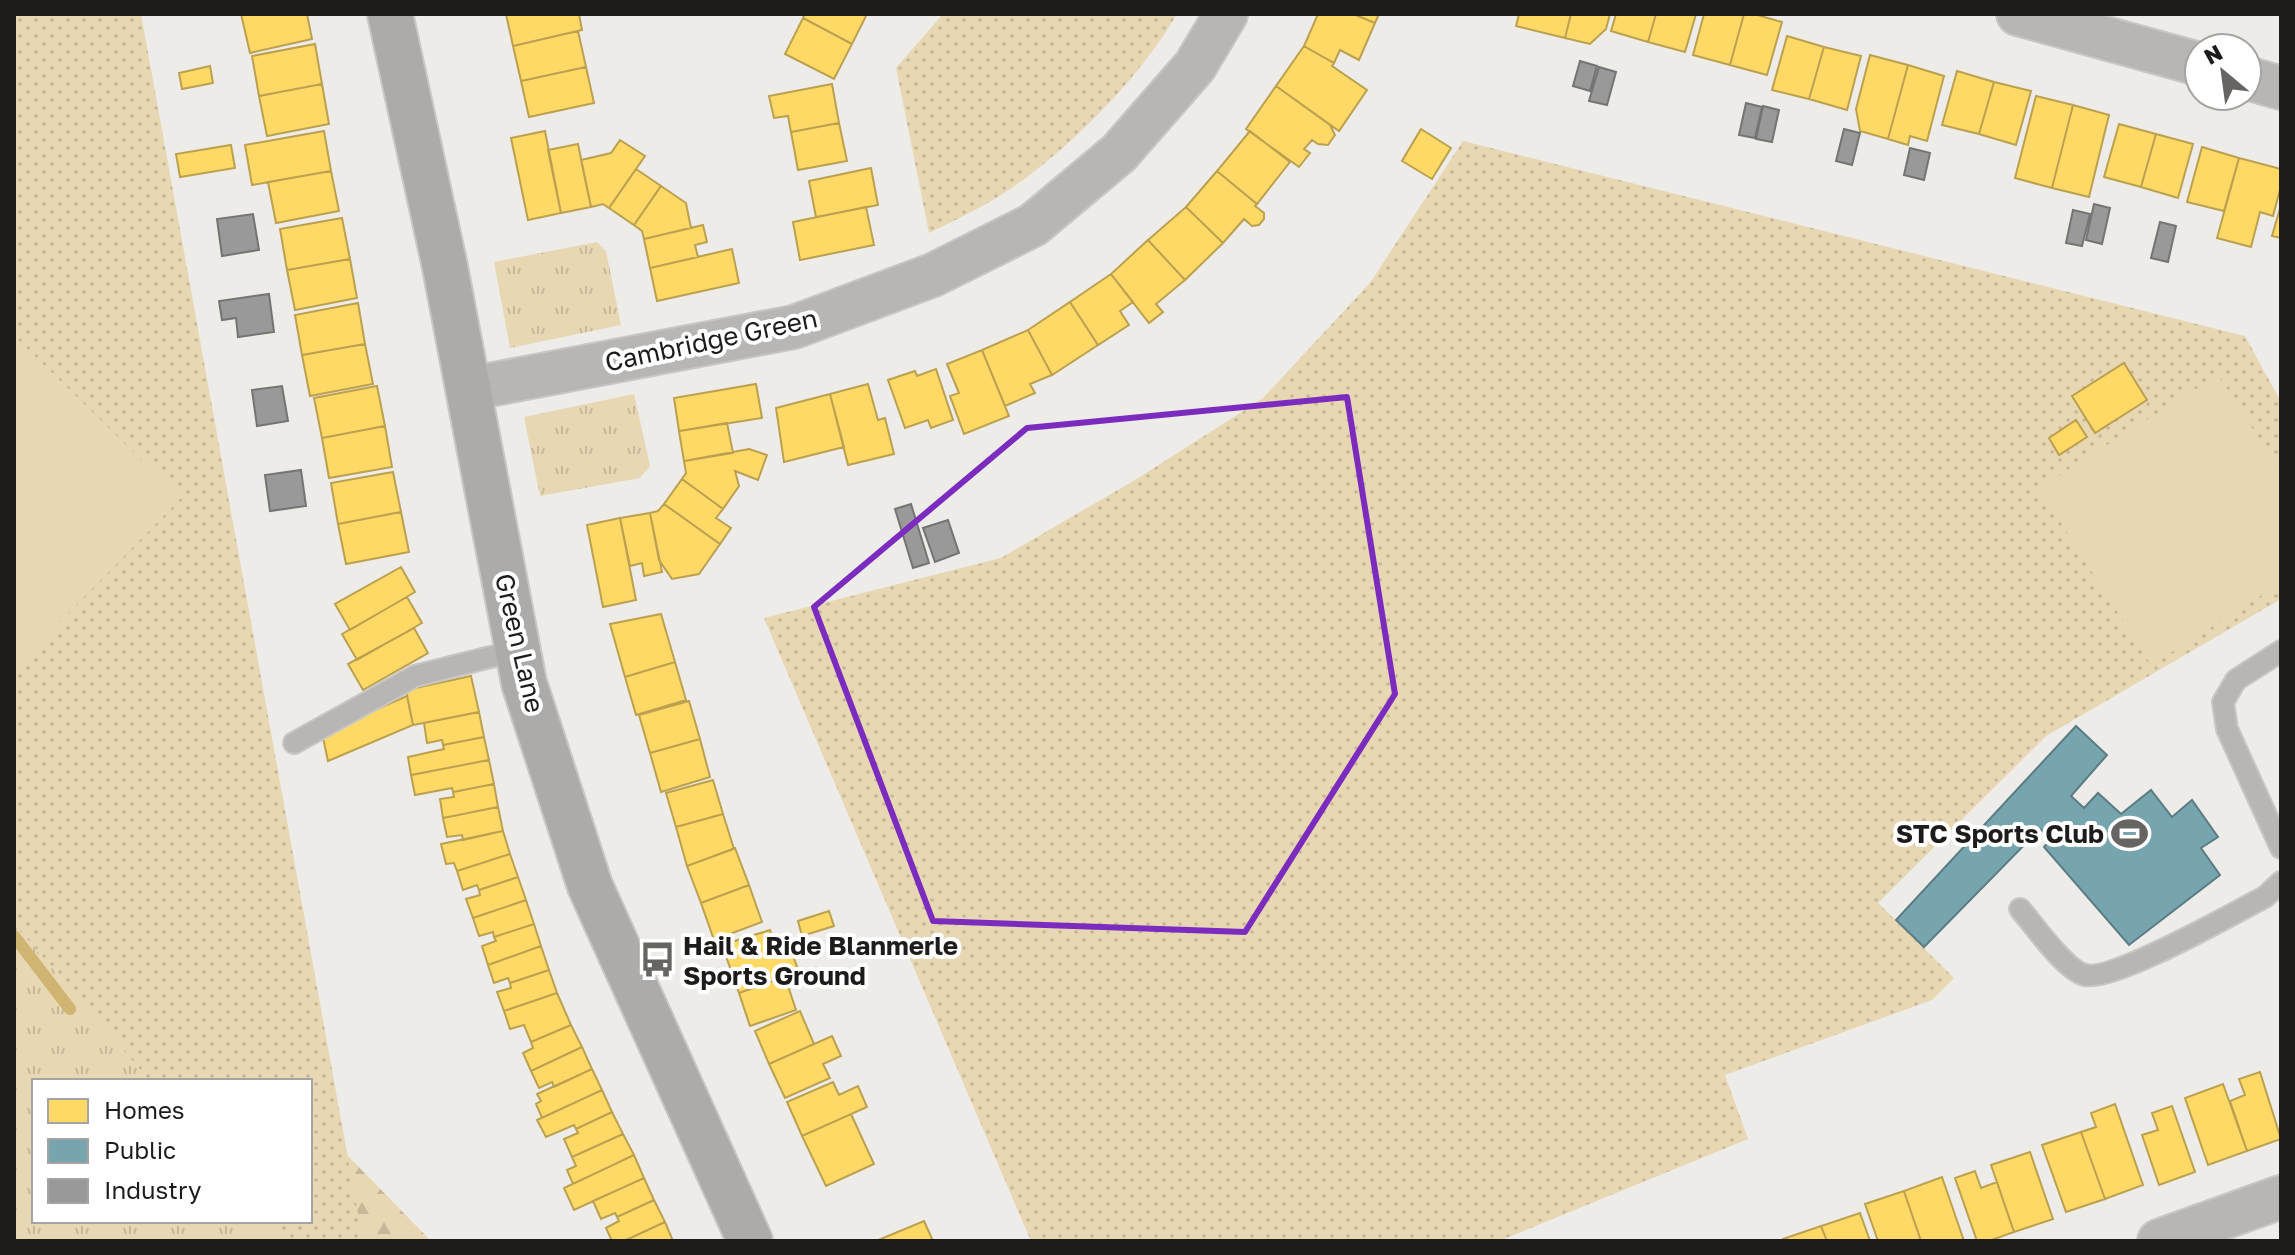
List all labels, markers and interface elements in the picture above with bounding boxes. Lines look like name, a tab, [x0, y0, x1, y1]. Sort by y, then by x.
north arrow	[2183, 32, 2263, 112]
text: N	[2199, 38, 2227, 70]
street label: Cambridge Green	[602, 302, 820, 378]
street label: Green Lane	[489, 570, 551, 716]
sports icon: STC Sports Club	[2111, 814, 2149, 852]
place label: STC Sports Club	[1896, 818, 2104, 849]
place label: Hail & Ride Blanmerle Sports Ground	[683, 930, 958, 991]
bus stop icon: Hail & Ride Blanmerle Sports Ground	[638, 941, 676, 979]
legend	[32, 1079, 312, 1223]
text: Homes	[104, 1095, 185, 1124]
text: Public	[104, 1135, 176, 1164]
text: Industry	[104, 1175, 201, 1204]

